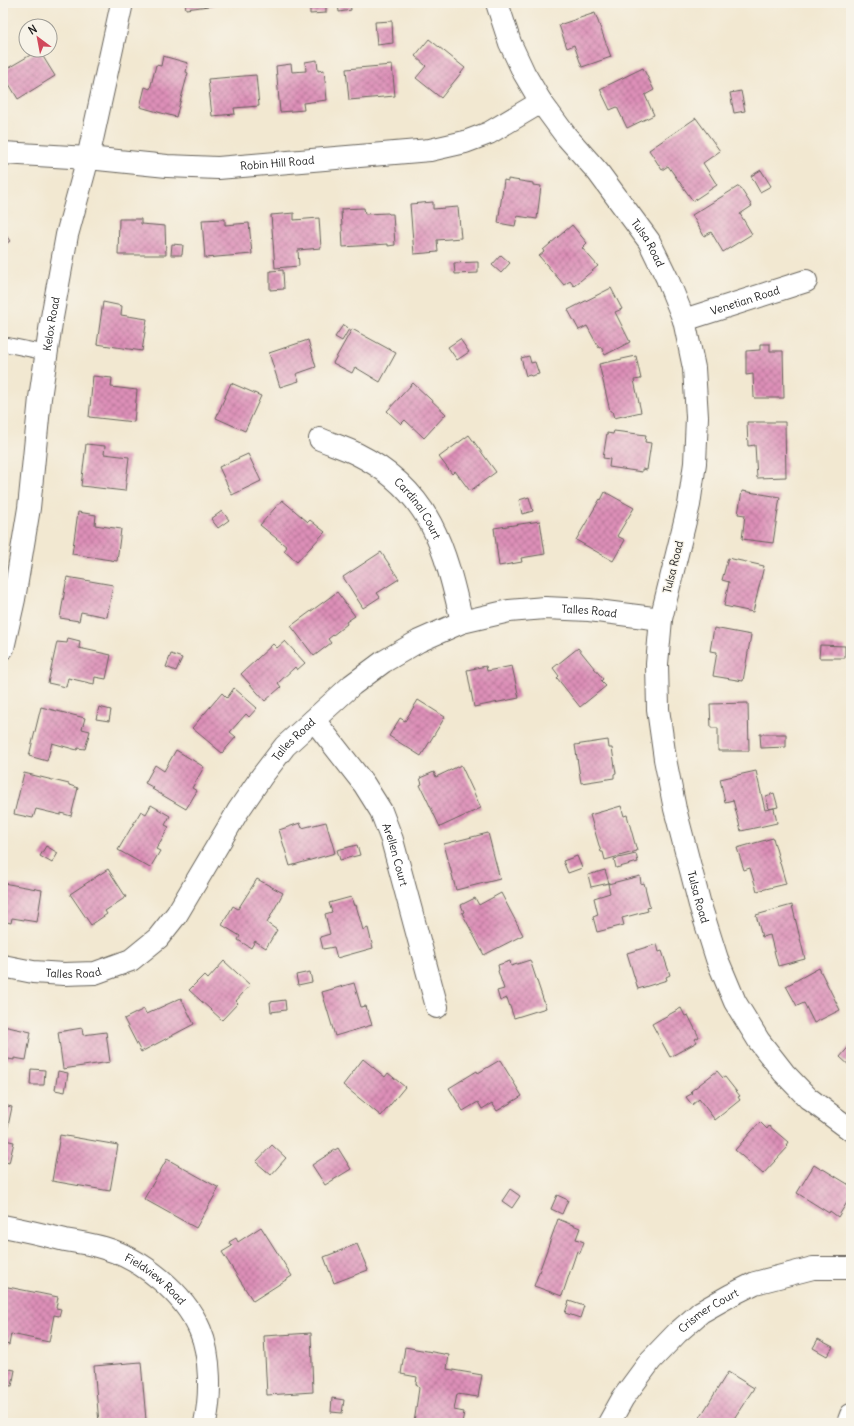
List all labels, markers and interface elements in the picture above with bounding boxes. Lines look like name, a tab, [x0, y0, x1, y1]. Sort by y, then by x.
north arrow	[18, 18, 58, 58]
text: N	[26, 22, 40, 37]
street label: Robin Hill Road	[240, 153, 315, 173]
street label: Tulsa Road	[628, 216, 668, 270]
street label: Venetian Road	[709, 283, 782, 318]
street label: Kelox Road	[40, 295, 63, 352]
street label: Cardinal Court	[391, 475, 444, 541]
street label: Tulsa Road	[660, 539, 686, 595]
street label: Talles Road	[561, 602, 618, 621]
street label: Talles Road	[269, 715, 319, 764]
street label: Arellen Court	[379, 821, 411, 888]
street label: Tulsa Road	[684, 869, 712, 925]
street label: Talles Road	[45, 964, 104, 981]
street label: Fieldview Road	[122, 1250, 189, 1308]
street label: Crismer Court	[675, 1285, 741, 1336]

